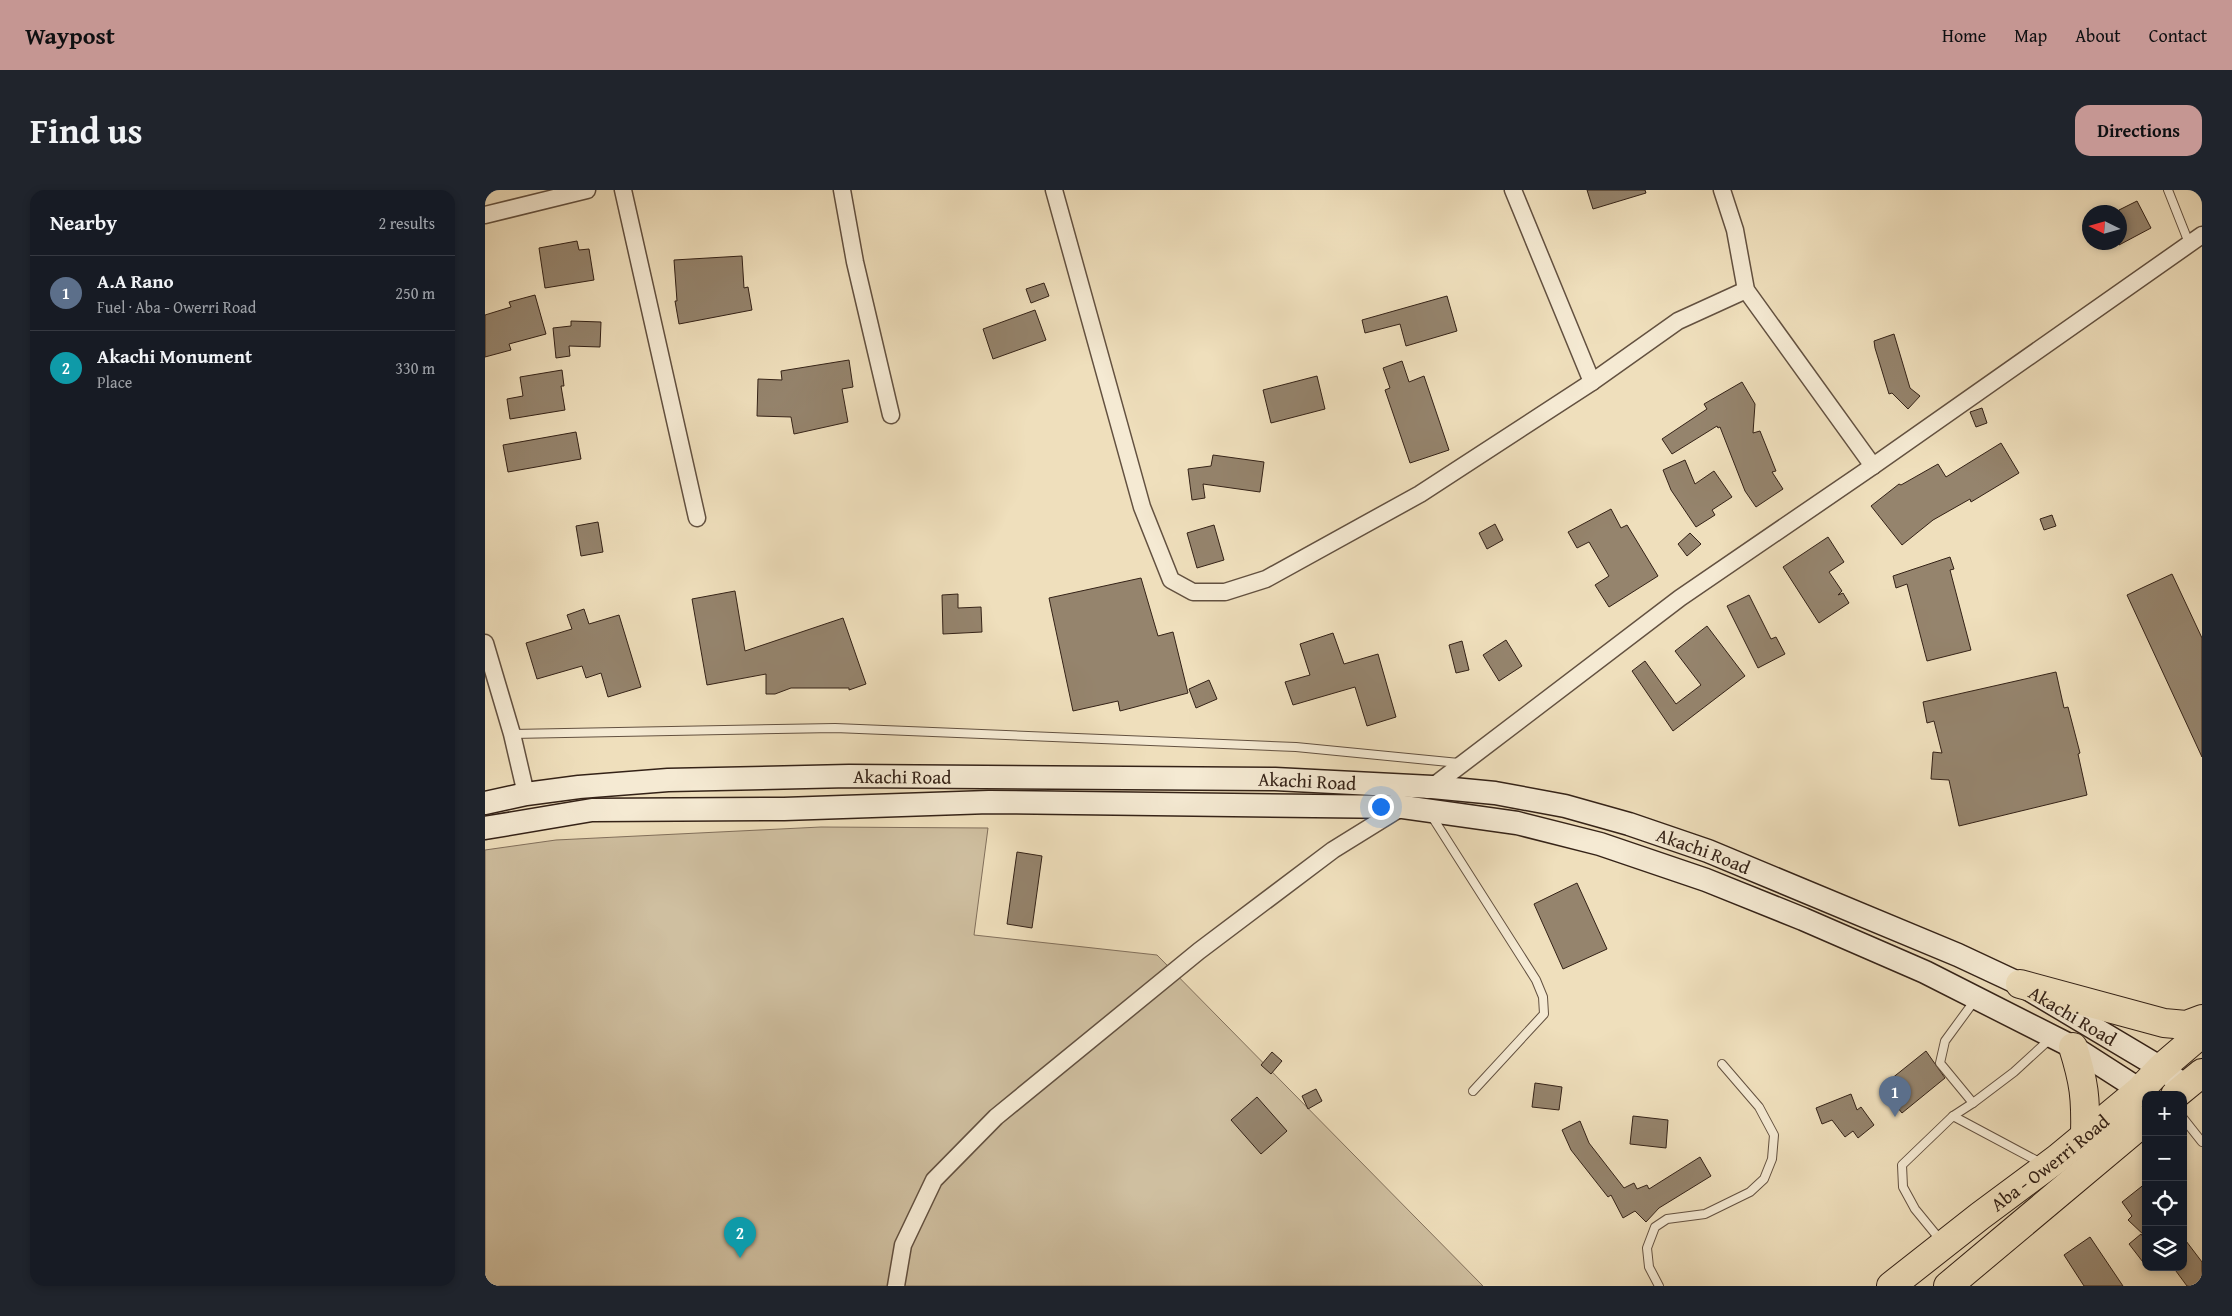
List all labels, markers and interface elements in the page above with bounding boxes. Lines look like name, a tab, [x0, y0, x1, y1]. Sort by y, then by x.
text: Waypost	[25, 18, 115, 53]
text: Home	[1942, 22, 1986, 49]
text: Map	[2014, 22, 2047, 49]
text: About	[2075, 22, 2121, 49]
text: Contact	[2149, 22, 2207, 49]
text: Find us	[30, 105, 143, 156]
button: Directions	[2075, 105, 2202, 156]
north arrow	[2082, 205, 2127, 250]
text: Nearby	[50, 207, 117, 238]
text: 2 results	[378, 211, 435, 235]
text: A.A Rano	[97, 267, 174, 295]
text: 1	[62, 281, 70, 305]
text: 250 m	[395, 281, 435, 305]
text: Fuel · Aba - Owerri Road	[97, 295, 256, 319]
text: Akachi Monument	[97, 342, 252, 370]
text: 2	[62, 356, 70, 380]
text: 330 m	[395, 356, 435, 380]
text: Place	[97, 370, 132, 394]
street label: Akachi Road	[853, 762, 952, 791]
street label: Akachi Road	[1258, 765, 1358, 797]
your location	[1368, 794, 1394, 820]
street label: Akachi Road	[1653, 820, 1755, 881]
street label: Akachi Road	[2023, 978, 2123, 1053]
pin: 1	[1879, 1076, 1911, 1117]
map controls	[2142, 1091, 2187, 1271]
button: +	[2142, 1091, 2187, 1136]
street label: Aba - Owerri Road	[1984, 1107, 2116, 1218]
button: −	[2142, 1136, 2187, 1181]
button: locate	[2142, 1181, 2187, 1226]
pin: 2	[724, 1217, 756, 1258]
button: layers	[2142, 1226, 2187, 1271]

